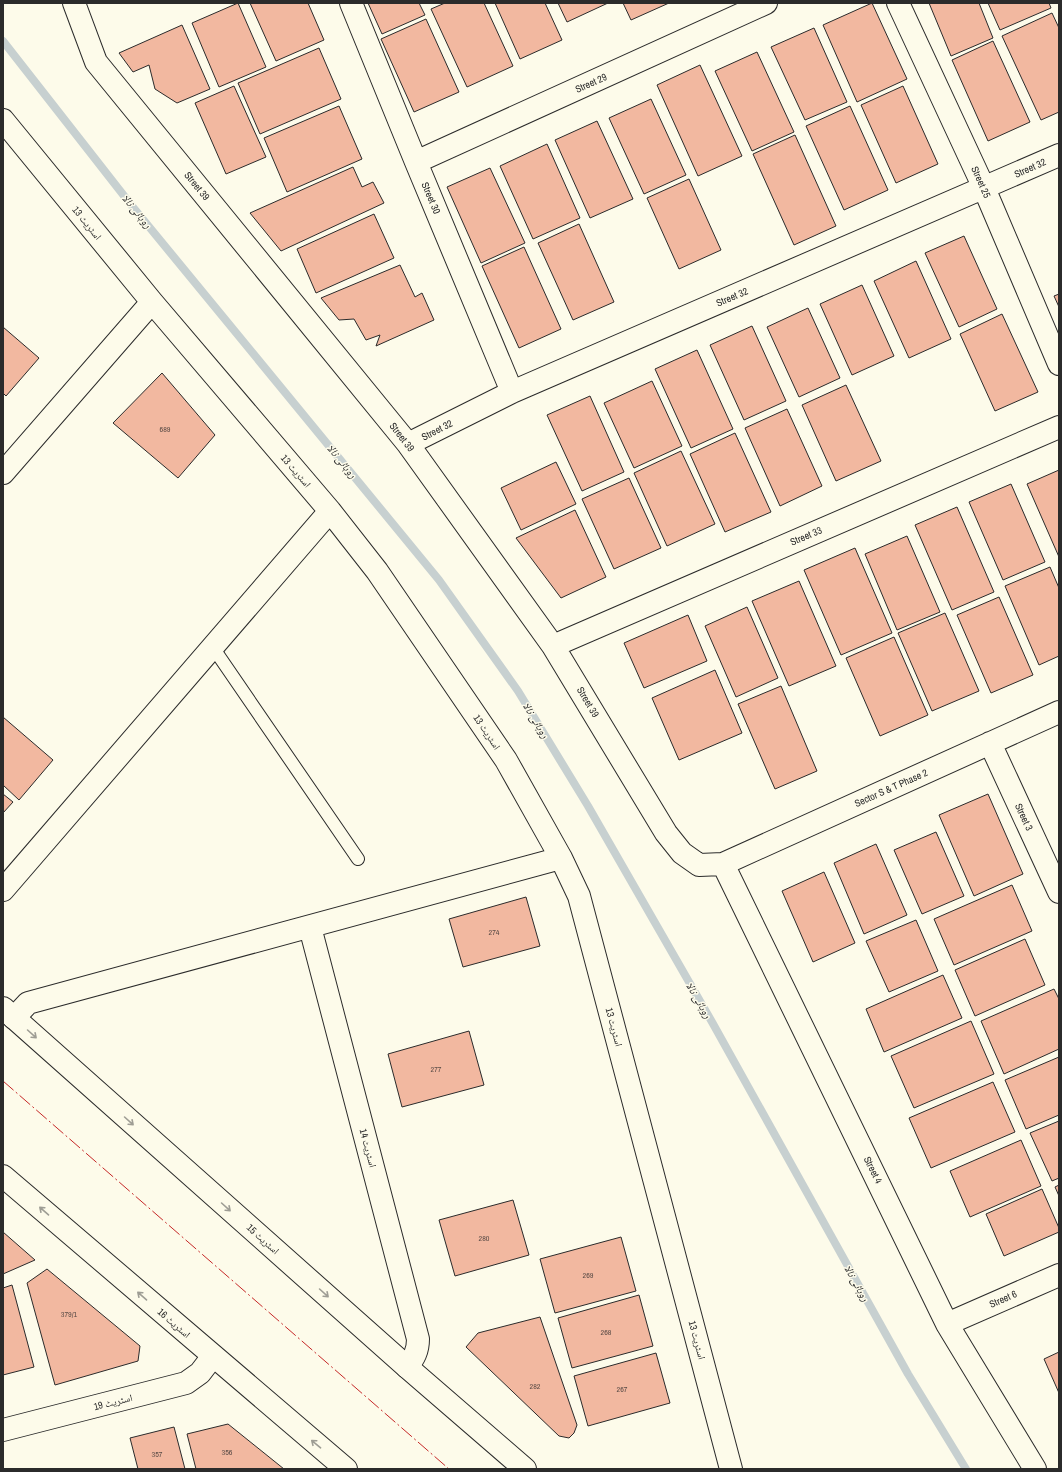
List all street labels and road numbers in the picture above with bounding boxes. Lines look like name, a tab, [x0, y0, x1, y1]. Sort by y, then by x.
street label: Street 29	[573, 70, 609, 96]
street label: Street 32	[1012, 155, 1048, 181]
street label: Street 25	[968, 164, 994, 200]
street label: Street 39	[181, 169, 213, 203]
street label: Street 30	[419, 180, 444, 216]
street label: اسٹریٹ 13	[69, 204, 105, 242]
street label: Street 32	[714, 284, 750, 309]
street label: Street 32	[419, 416, 455, 443]
street label: Street 39	[387, 420, 418, 454]
street label: اسٹریٹ 13	[278, 452, 314, 490]
street label: Street 33	[788, 523, 824, 548]
street label: Street 39	[574, 684, 602, 720]
street label: اسٹریٹ 13	[471, 712, 503, 752]
street label: Sector S & T Phase 2	[852, 766, 930, 810]
street label: Street 3	[1012, 801, 1036, 833]
street label: اسٹریٹ 13	[603, 1006, 625, 1048]
street label: اسٹریٹ 14	[357, 1127, 379, 1169]
street label: Street 4	[861, 1154, 885, 1186]
street label: اسٹریٹ 15	[244, 1221, 282, 1257]
street label: Street 6	[987, 1287, 1019, 1311]
street label: اسٹریٹ 16	[155, 1305, 193, 1341]
street label: اسٹریٹ 13	[686, 1319, 708, 1361]
street label: اسٹریٹ 19	[92, 1391, 134, 1413]

